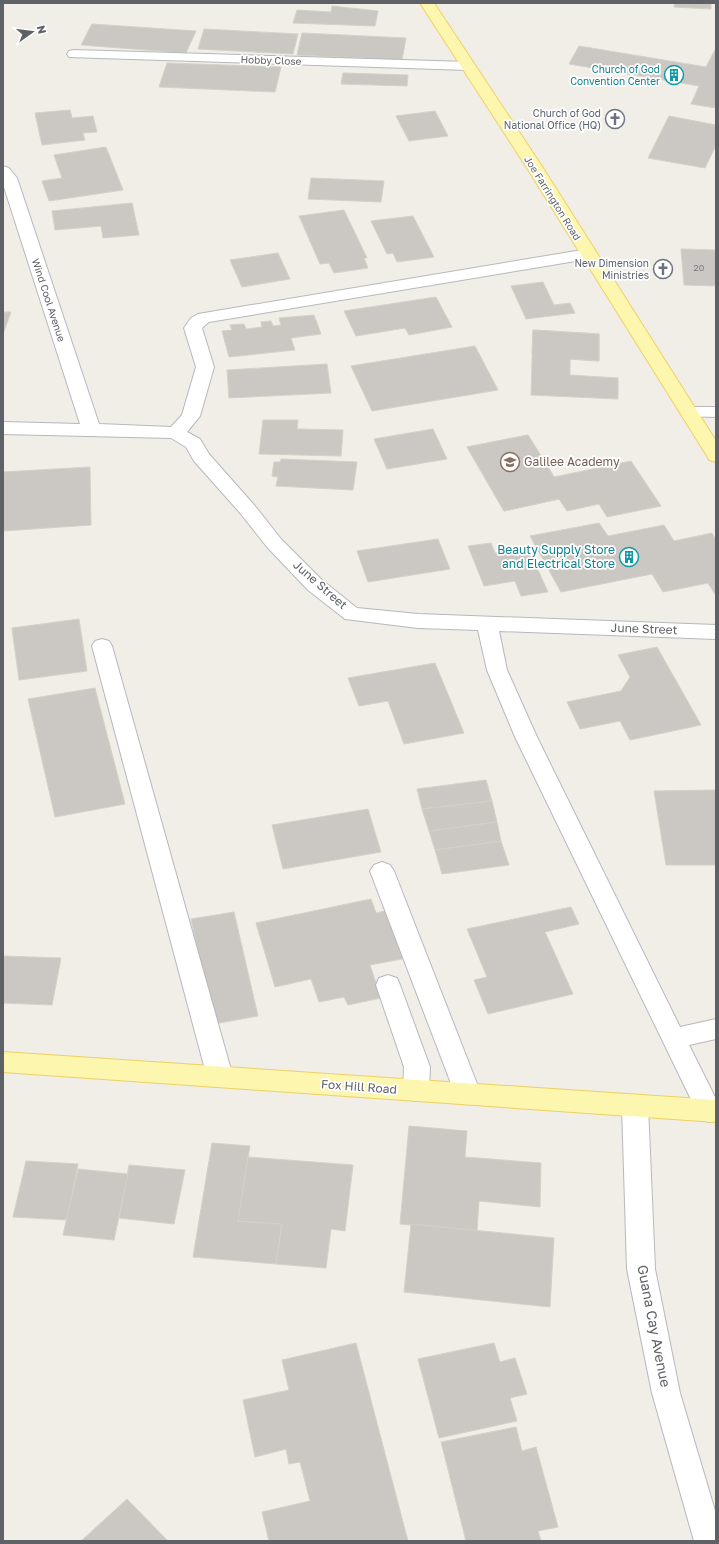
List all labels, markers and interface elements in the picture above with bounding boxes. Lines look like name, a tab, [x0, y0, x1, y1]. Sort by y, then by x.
north arrow	[12, 12, 52, 52]
text: N	[35, 24, 50, 35]
street label: Hobby Close	[240, 53, 302, 67]
place label: Church of God Convention Center	[570, 63, 660, 87]
building icon: Church of God Convention Center	[663, 64, 685, 86]
place label: Church of God National Office (HQ)	[504, 107, 601, 131]
church icon: Church of God National Office (HQ)	[604, 108, 626, 130]
street label: Joe Farrington Road	[522, 154, 584, 242]
street label: Wind Cool Avenue	[30, 257, 68, 343]
place label: New Dimension Ministries	[574, 257, 649, 281]
church icon: New Dimension Ministries	[652, 258, 674, 280]
house number: 20	[694, 262, 705, 273]
school or university icon: Galilee Academy	[499, 451, 521, 473]
place label: Galilee Academy	[524, 454, 620, 469]
place label: Beauty Supply Store and Electrical Store	[497, 542, 615, 571]
building icon: Beauty Supply Store and Electrical Store	[618, 546, 640, 568]
street label: June Street	[290, 557, 351, 612]
street label: June Street	[610, 620, 678, 637]
street label: Fox Hill Road	[321, 1076, 397, 1097]
street label: Guana Cay Avenue	[634, 1263, 675, 1388]

